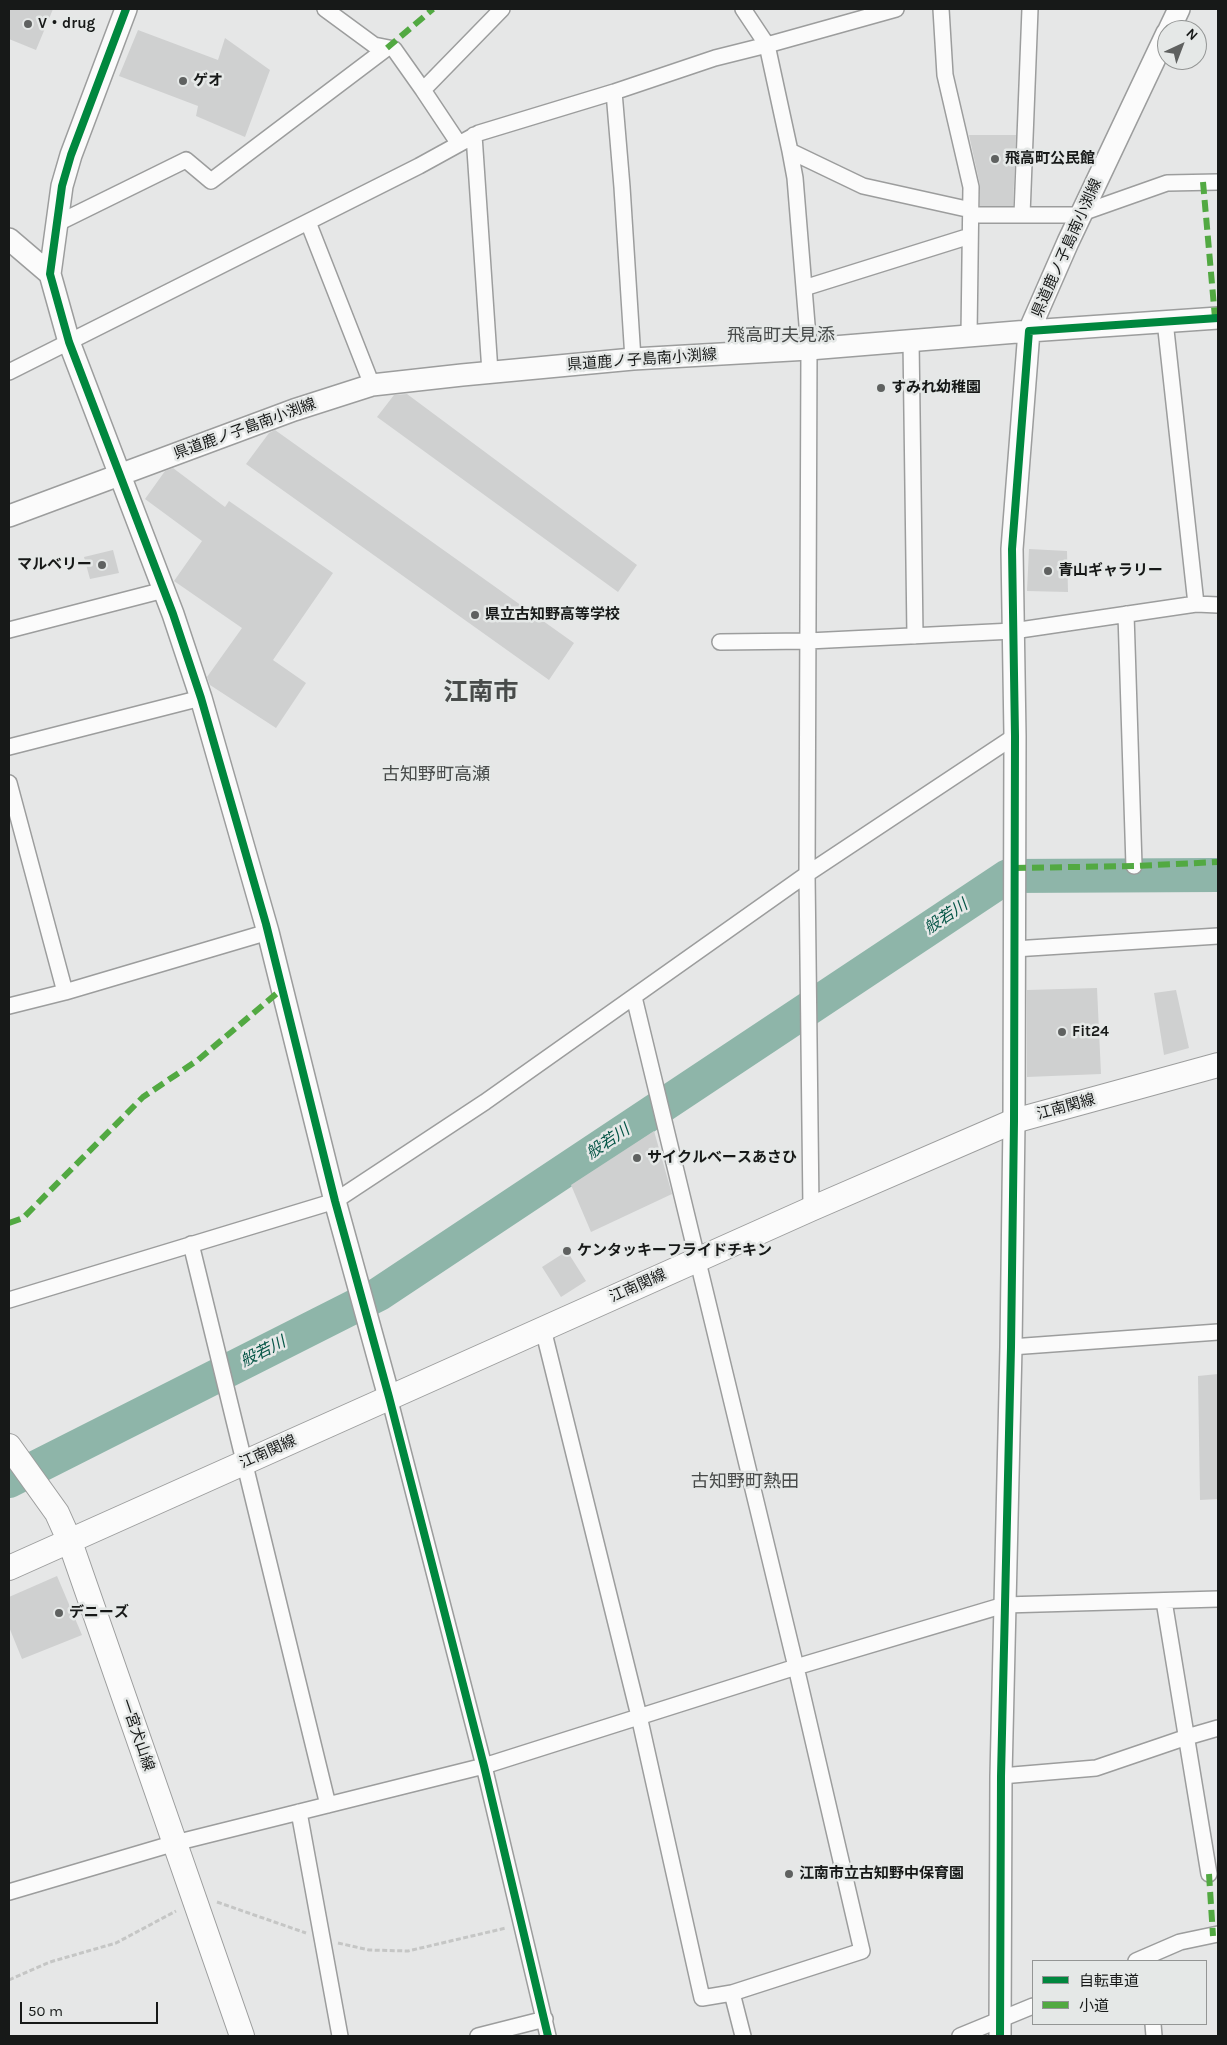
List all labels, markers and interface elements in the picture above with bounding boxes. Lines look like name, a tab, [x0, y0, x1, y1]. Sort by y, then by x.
place label: V・drug	[38, 15, 95, 33]
marker: V・drug	[22, 18, 34, 30]
north arrow	[1157, 20, 1207, 70]
text: N	[1182, 25, 1201, 44]
place label: ゲオ	[193, 72, 223, 90]
marker: ゲオ	[177, 75, 189, 87]
place label: 飛高町公民館	[1005, 150, 1095, 168]
marker: 飛高町公民館	[989, 153, 1001, 165]
street label: 県道鹿ノ子島南小渕線	[1028, 176, 1106, 320]
district label: 飛高町夫見添	[727, 325, 835, 347]
street label: 県道鹿ノ子島南小渕線	[567, 346, 717, 374]
place label: すみれ幼稚園	[891, 379, 981, 397]
marker: すみれ幼稚園	[875, 382, 887, 394]
street label: 県道鹿ノ子島南小渕線	[171, 395, 319, 463]
place label: マルベリー	[17, 556, 92, 574]
marker: マルベリー	[96, 559, 108, 571]
place label: 青山ギャラリー	[1058, 562, 1163, 580]
marker: 青山ギャラリー	[1042, 565, 1054, 577]
place label: 県立古知野高等学校	[485, 606, 620, 624]
marker: 県立古知野高等学校	[469, 609, 481, 621]
district label: 江南市	[444, 678, 518, 708]
district label: 古知野町高瀬	[382, 764, 490, 786]
water label: 般若川	[921, 896, 971, 938]
place label: Fit24	[1072, 1023, 1109, 1041]
marker: Fit24	[1056, 1026, 1068, 1038]
street label: 江南関線	[1035, 1091, 1097, 1123]
water label: 般若川	[583, 1121, 633, 1163]
place label: サイクルベースあさひ	[647, 1149, 797, 1167]
marker: サイクルベースあさひ	[631, 1152, 643, 1164]
place label: ケンタッキーフライドチキン	[577, 1242, 772, 1260]
marker: ケンタッキーフライドチキン	[561, 1245, 573, 1257]
street label: 江南関線	[607, 1266, 669, 1306]
water label: 般若川	[237, 1333, 289, 1371]
street label: 江南関線	[237, 1432, 299, 1472]
district label: 古知野町熱田	[691, 1471, 799, 1493]
place label: デニーズ	[69, 1604, 129, 1622]
marker: デニーズ	[53, 1607, 65, 1619]
street label: 一宮犬山線	[116, 1697, 158, 1773]
place label: 江南市立古知野中保育園	[799, 1865, 964, 1883]
marker: 江南市立古知野中保育園	[783, 1868, 795, 1880]
legend	[1032, 1960, 1207, 2025]
text: 自転車道	[1079, 1972, 1139, 1990]
scale bar	[22, 1992, 160, 2024]
text: 小道	[1079, 1997, 1109, 2015]
text: 50 m	[28, 2002, 63, 2020]

